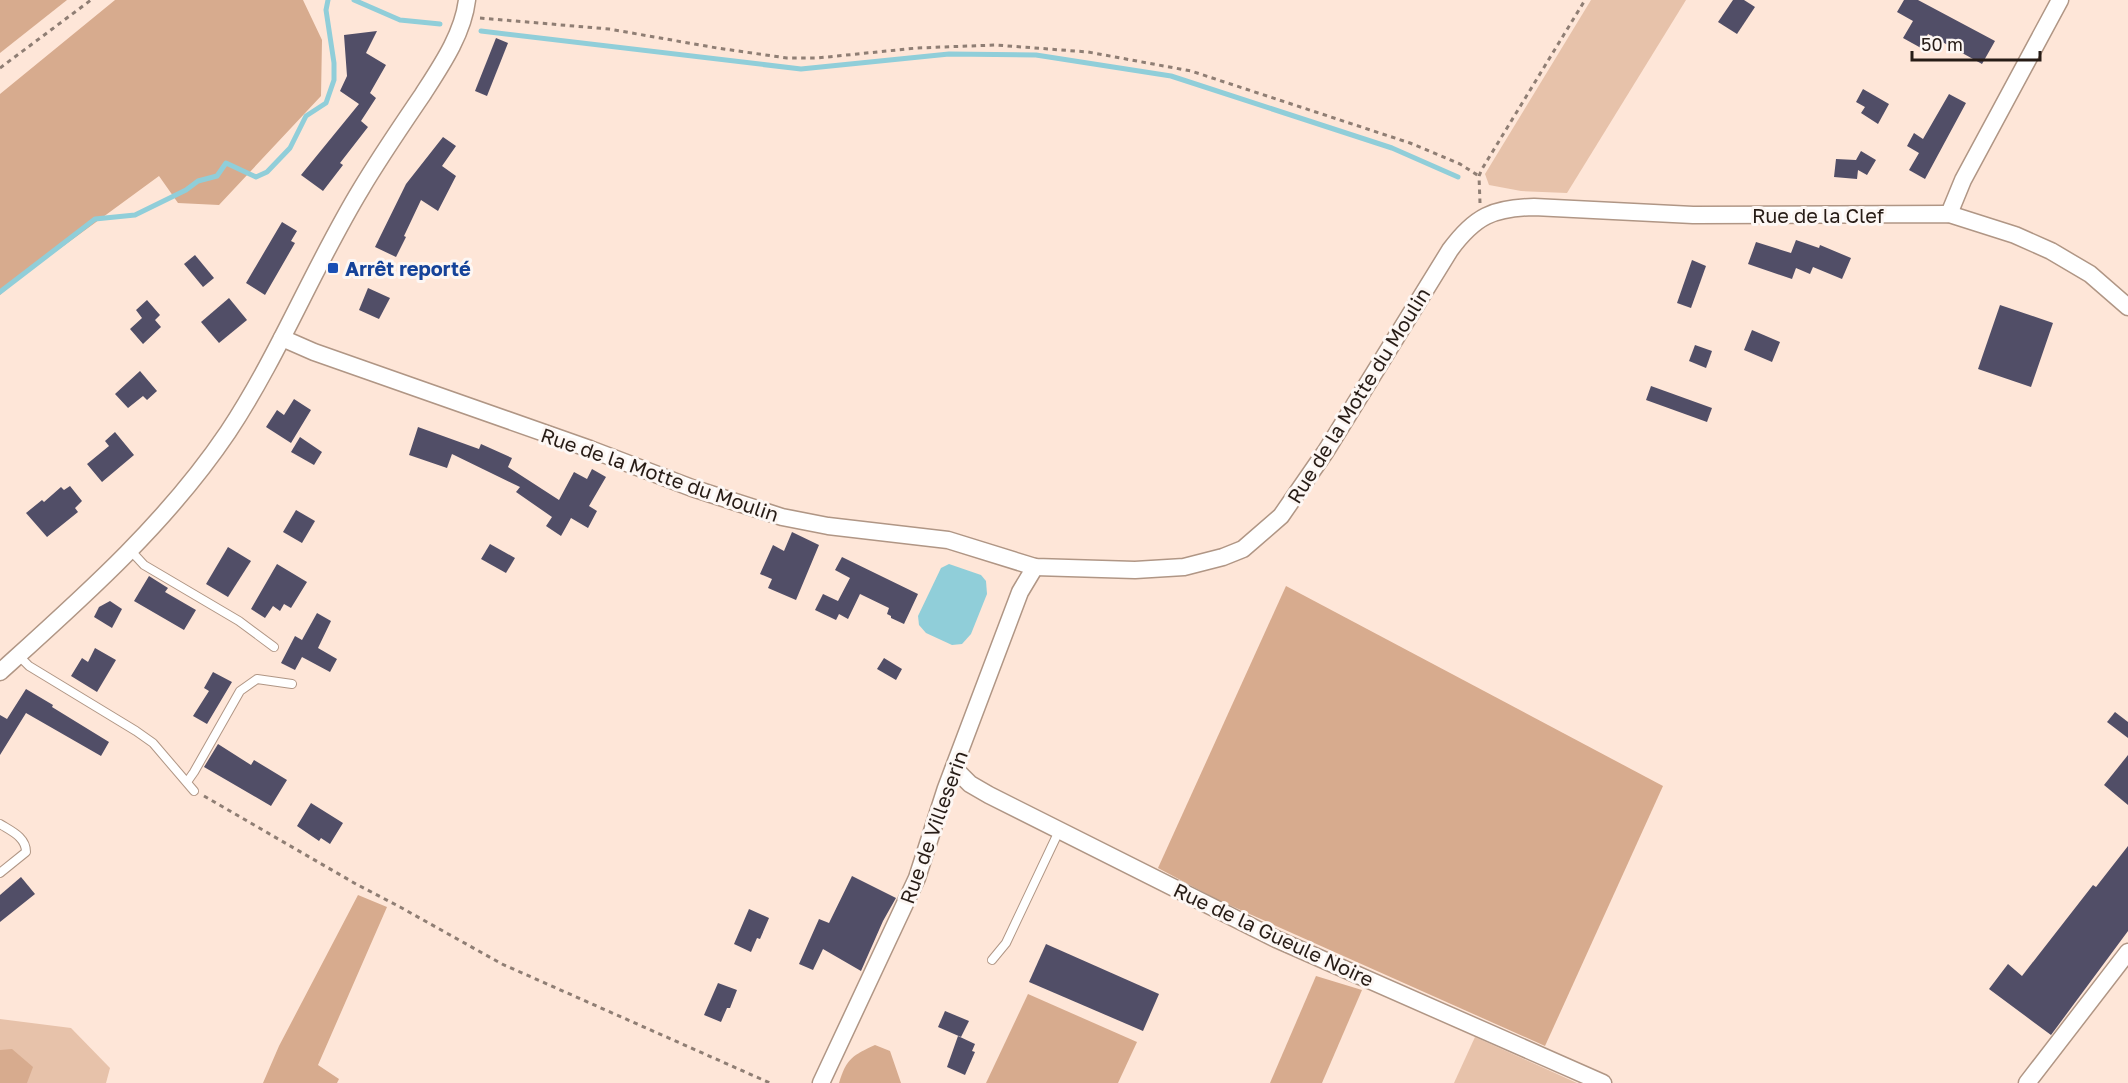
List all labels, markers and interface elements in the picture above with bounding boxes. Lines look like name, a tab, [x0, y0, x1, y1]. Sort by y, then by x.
scale bar	[1912, 24, 2040, 62]
text: 50 m	[1921, 33, 1963, 55]
street label: Rue de la Clef	[1752, 203, 1884, 227]
place label: Arrêt reporté	[345, 256, 471, 280]
marker: Arrêt reporté	[326, 261, 340, 275]
street label: Rue de la Motte du Moulin	[1282, 283, 1434, 507]
street label: Rue de la Motte du Moulin	[538, 422, 782, 526]
street label: Rue de Villeserin	[894, 747, 972, 907]
street label: Rue de la Gueule Noire	[1170, 877, 1378, 991]

